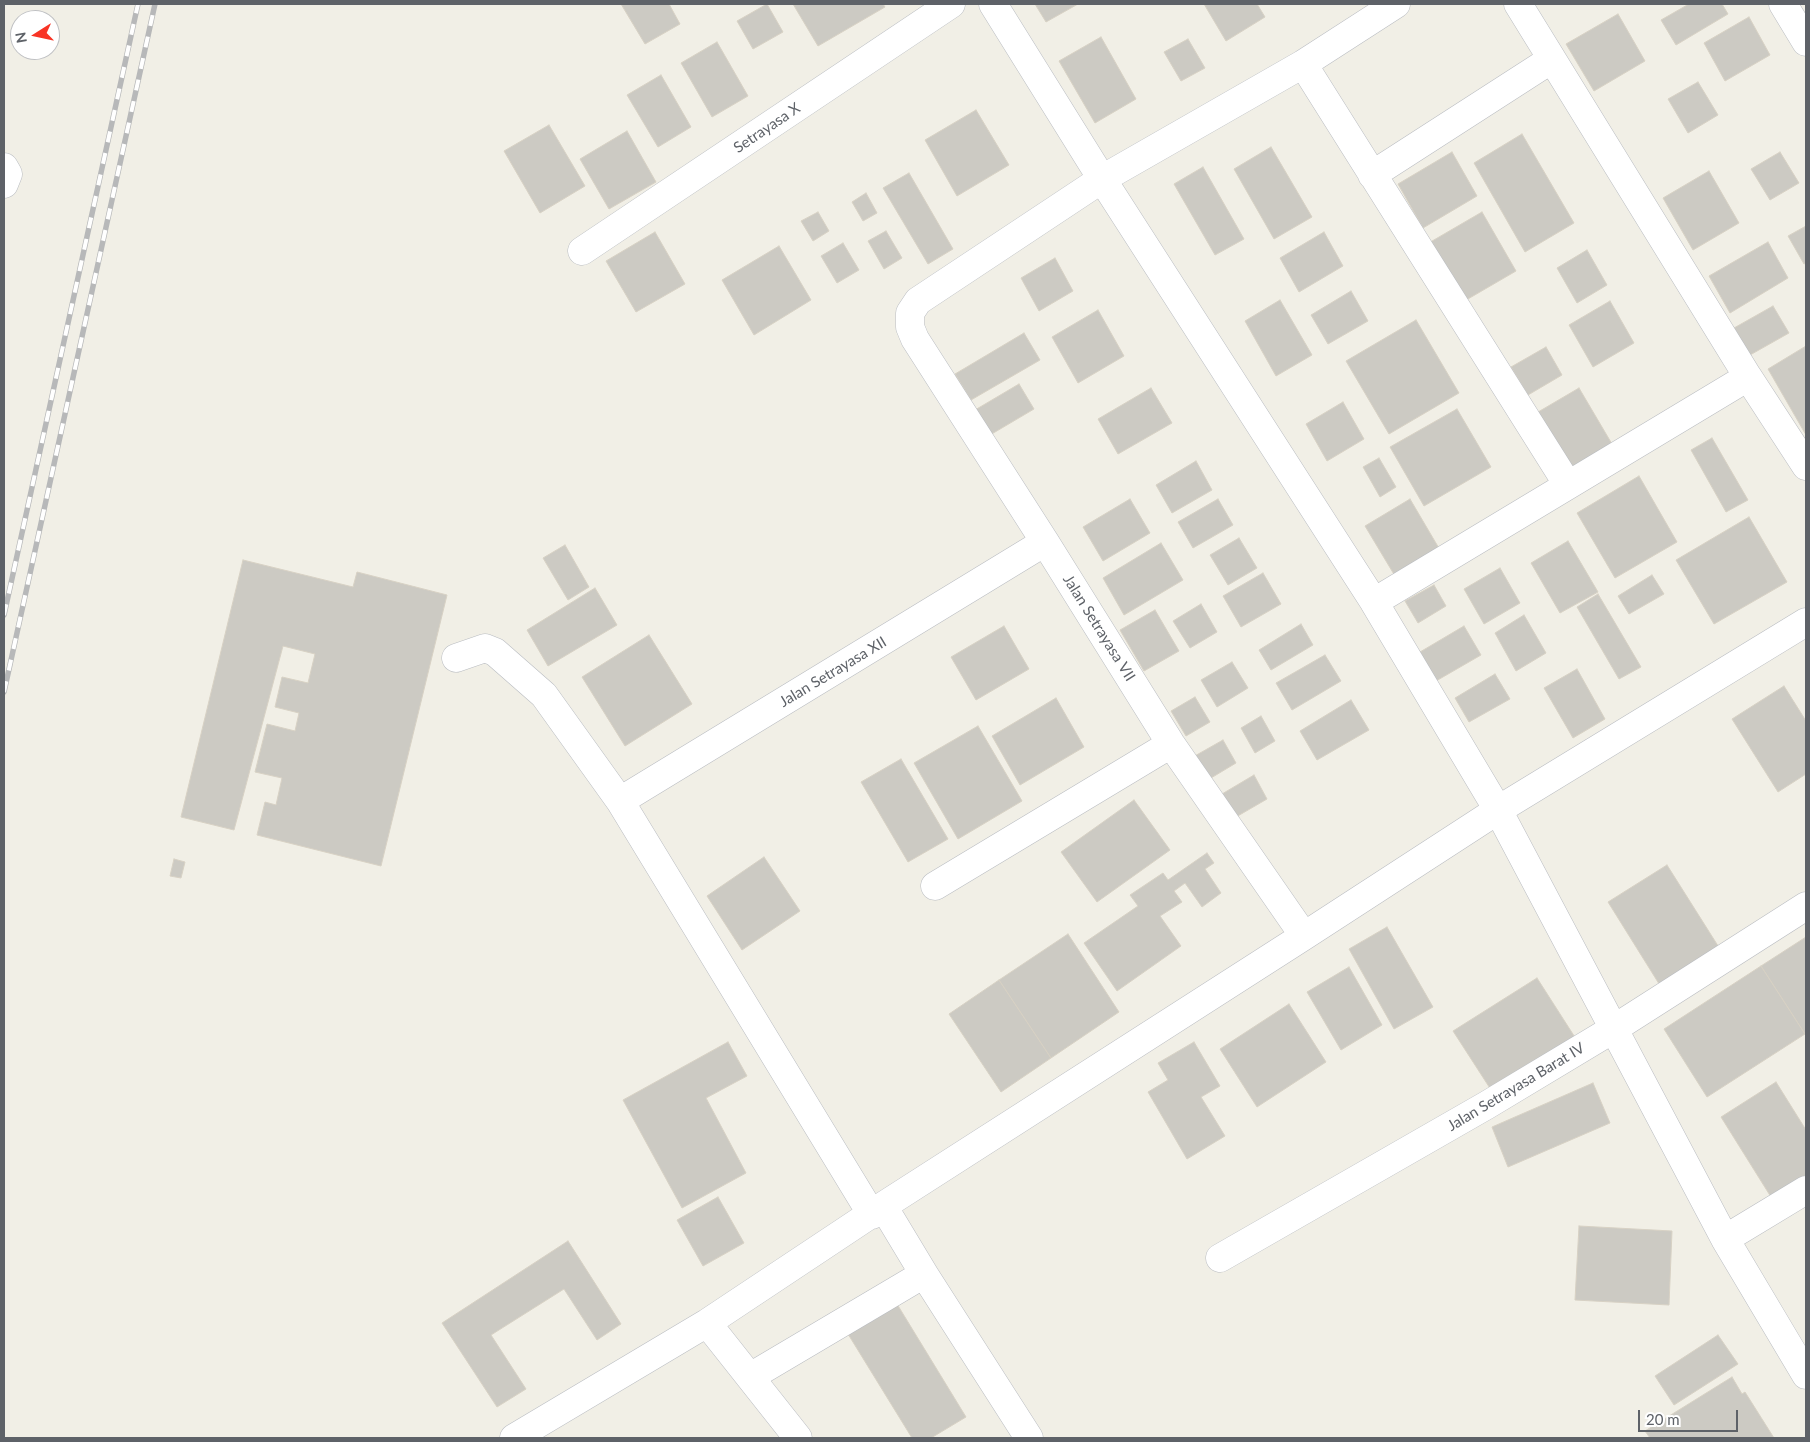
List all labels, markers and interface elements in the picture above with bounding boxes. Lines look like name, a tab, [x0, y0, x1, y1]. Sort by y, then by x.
north arrow	[10, 10, 60, 60]
text: N	[11, 31, 30, 44]
street label: Setrayasa X	[730, 99, 804, 157]
street label: Jalan Setrayasa VII	[1059, 571, 1139, 685]
street label: Jalan Setrayasa XII	[776, 633, 890, 711]
street label: Jalan Setrayasa Barat IV	[1444, 1039, 1588, 1135]
scale bar	[1640, 1400, 1740, 1432]
text: 20 m	[1646, 1410, 1680, 1428]

